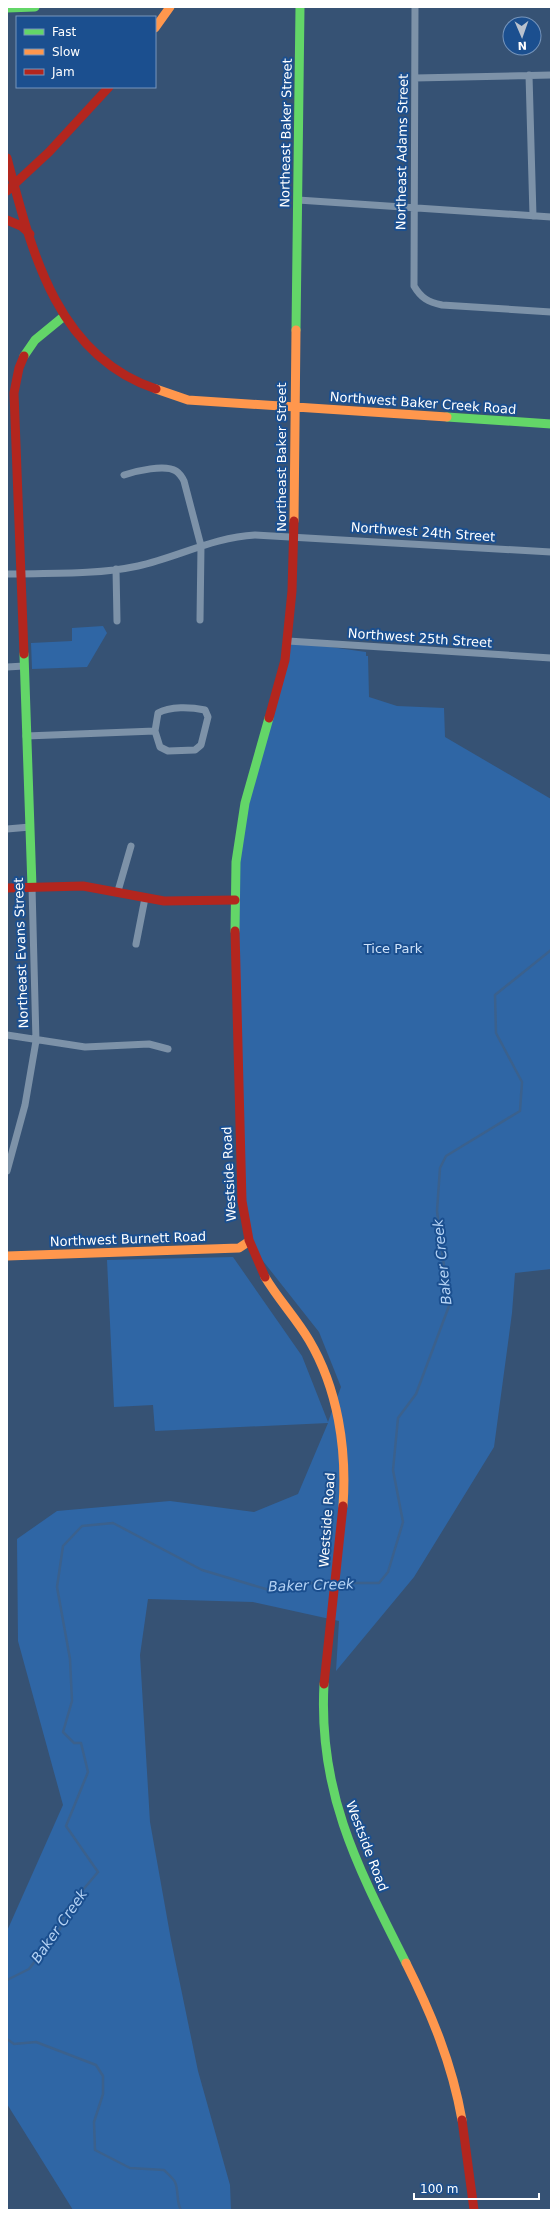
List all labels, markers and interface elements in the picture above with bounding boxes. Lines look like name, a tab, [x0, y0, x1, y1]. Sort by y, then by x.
legend	[16, 16, 156, 88]
north arrow	[502, 16, 542, 56]
text: Fast	[52, 25, 76, 39]
text: N	[517, 39, 527, 52]
text: Slow	[52, 45, 80, 59]
street label: Northeast Baker Street	[277, 58, 295, 208]
text: Jam	[51, 65, 75, 79]
street label: Northeast Adams Street	[393, 74, 411, 230]
street label: Northeast Baker Street	[274, 382, 289, 532]
street label: Northwest Baker Creek Road	[329, 389, 517, 417]
street label: Northwest 24th Street	[350, 519, 496, 545]
street label: Northwest 25th Street	[347, 625, 493, 651]
street label: Northeast Evans Street	[11, 877, 31, 1029]
park label: Tice Park	[363, 941, 423, 956]
street label: Westside Road	[219, 1126, 239, 1222]
water label: Baker Creek	[429, 1218, 454, 1306]
street label: Northwest Burnett Road	[50, 1229, 206, 1249]
street label: Westside Road	[316, 1472, 338, 1568]
water label: Baker Creek	[268, 1575, 355, 1594]
street label: Westside Road	[343, 1799, 391, 1893]
water label: Baker Creek	[28, 1885, 91, 1966]
scale bar	[414, 2175, 539, 2201]
text: 100 m	[420, 2182, 458, 2196]

